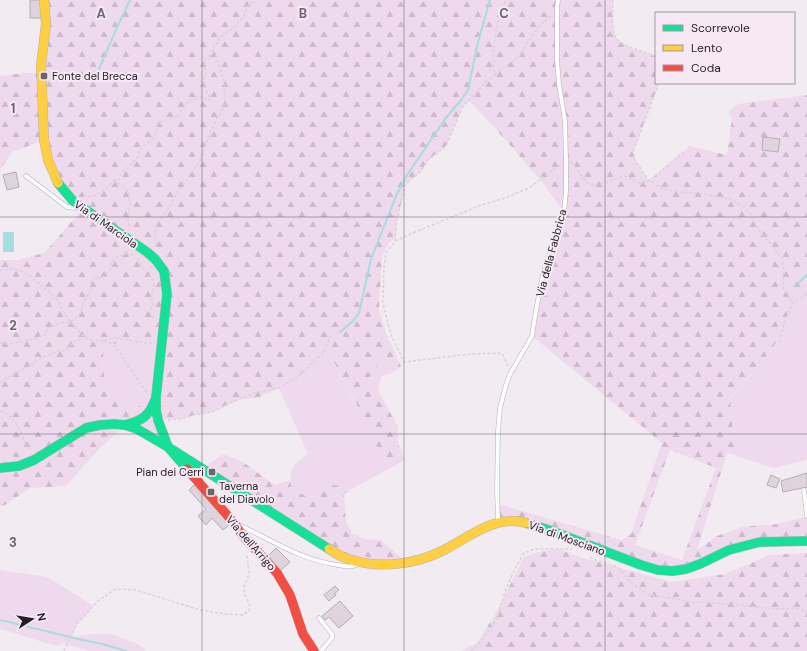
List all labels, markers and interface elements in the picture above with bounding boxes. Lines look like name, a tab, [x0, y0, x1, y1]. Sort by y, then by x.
text: A	[96, 5, 106, 22]
text: B	[299, 5, 307, 22]
text: C	[499, 5, 509, 22]
legend	[655, 12, 795, 84]
text: Scorrevole	[691, 20, 750, 36]
text: Lento	[691, 40, 722, 56]
text: Coda	[691, 60, 721, 76]
place label: Fonte del Brecca	[52, 69, 138, 83]
marker: Fonte del Brecca	[39, 71, 49, 81]
text: 1	[11, 100, 15, 117]
street label: Via di Marciola	[72, 197, 140, 251]
street label: Via della Fabbrica	[533, 208, 569, 298]
text: 2	[9, 317, 17, 334]
place label: Pian dei Cerri	[136, 465, 204, 479]
marker: Pian dei Cerri	[207, 467, 217, 477]
place label: Taverna del Diavolo	[219, 479, 275, 506]
marker: Taverna del Diavolo	[206, 487, 216, 497]
street label: Via dell'Arrigo	[223, 513, 279, 573]
street label: Via di Mosciano	[527, 518, 607, 558]
text: 3	[9, 534, 17, 551]
north arrow	[12, 599, 52, 639]
text: N	[34, 612, 49, 622]

